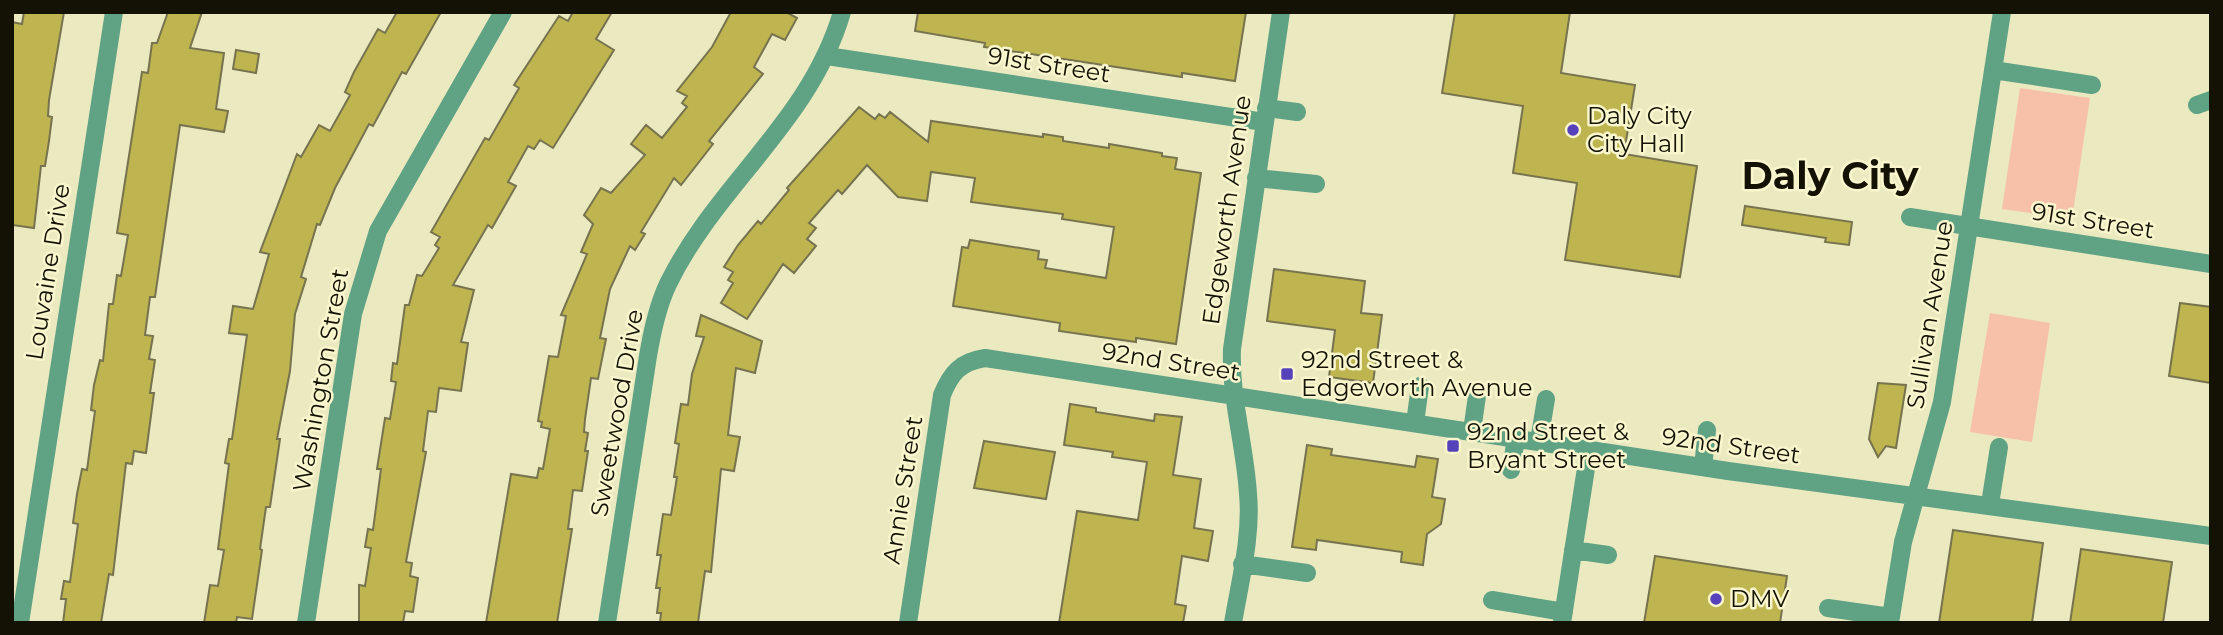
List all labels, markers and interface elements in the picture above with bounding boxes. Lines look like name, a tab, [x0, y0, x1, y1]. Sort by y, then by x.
street label: 91st Street	[986, 41, 1113, 89]
street label: Edgeworth Avenue	[1196, 93, 1257, 327]
place label: Daly City City Hall	[1587, 101, 1692, 158]
marker: Daly City City Hall	[1565, 122, 1581, 138]
district label: Daly City	[1741, 152, 1920, 199]
street label: Louvaine Drive	[19, 182, 76, 362]
street label: 91st Street	[2030, 197, 2157, 245]
street label: Sullivan Avenue	[1900, 219, 1959, 411]
street label: Washington Street	[287, 266, 354, 494]
street label: Sweetwood Drive	[584, 307, 649, 519]
street label: 92nd Street	[1100, 336, 1243, 387]
place label: 92nd Street & Edgeworth Avenue	[1301, 345, 1532, 402]
marker: 92nd Street & Edgeworth Avenue	[1279, 366, 1295, 382]
street label: Annie Street	[876, 414, 929, 566]
place label: 92nd Street & Bryant Street	[1467, 417, 1629, 474]
street label: 92nd Street	[1660, 421, 1802, 470]
marker: 92nd Street & Bryant Street	[1445, 438, 1461, 454]
place label: DMV	[1730, 584, 1789, 613]
marker: DMV	[1708, 591, 1724, 607]

